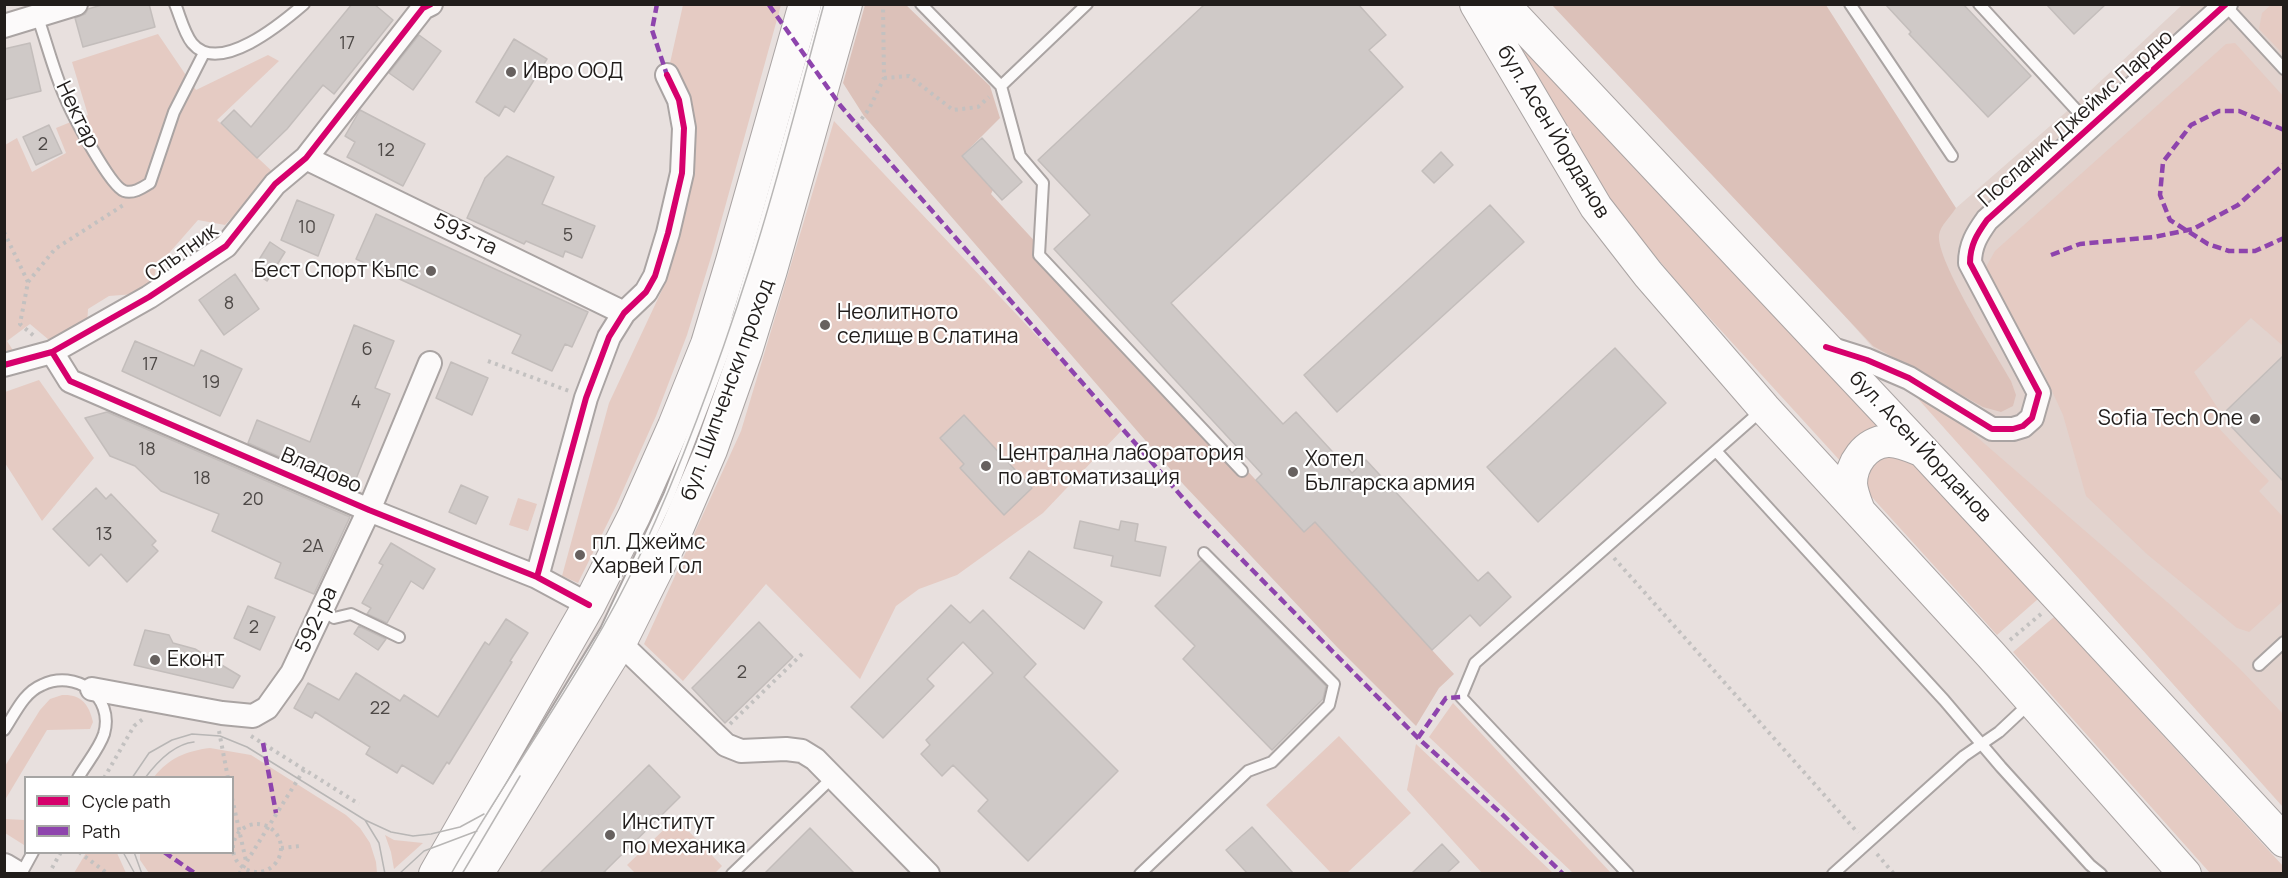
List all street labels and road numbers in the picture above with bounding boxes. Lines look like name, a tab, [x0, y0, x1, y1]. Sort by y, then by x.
street label: Посланик Джеймс Пардю	[1974, 25, 2178, 213]
street label: бул. Асен Йорданов	[1491, 41, 1615, 223]
street label: Нектар	[50, 77, 104, 153]
street label: 593-та	[429, 209, 501, 261]
street label: Спътник	[141, 218, 223, 288]
street label: бул. Шипченски проход	[676, 276, 780, 504]
street label: бул. Асен Йорданов	[1843, 366, 1997, 528]
street label: Владово	[277, 443, 365, 499]
street label: 592-ра	[291, 583, 343, 657]

